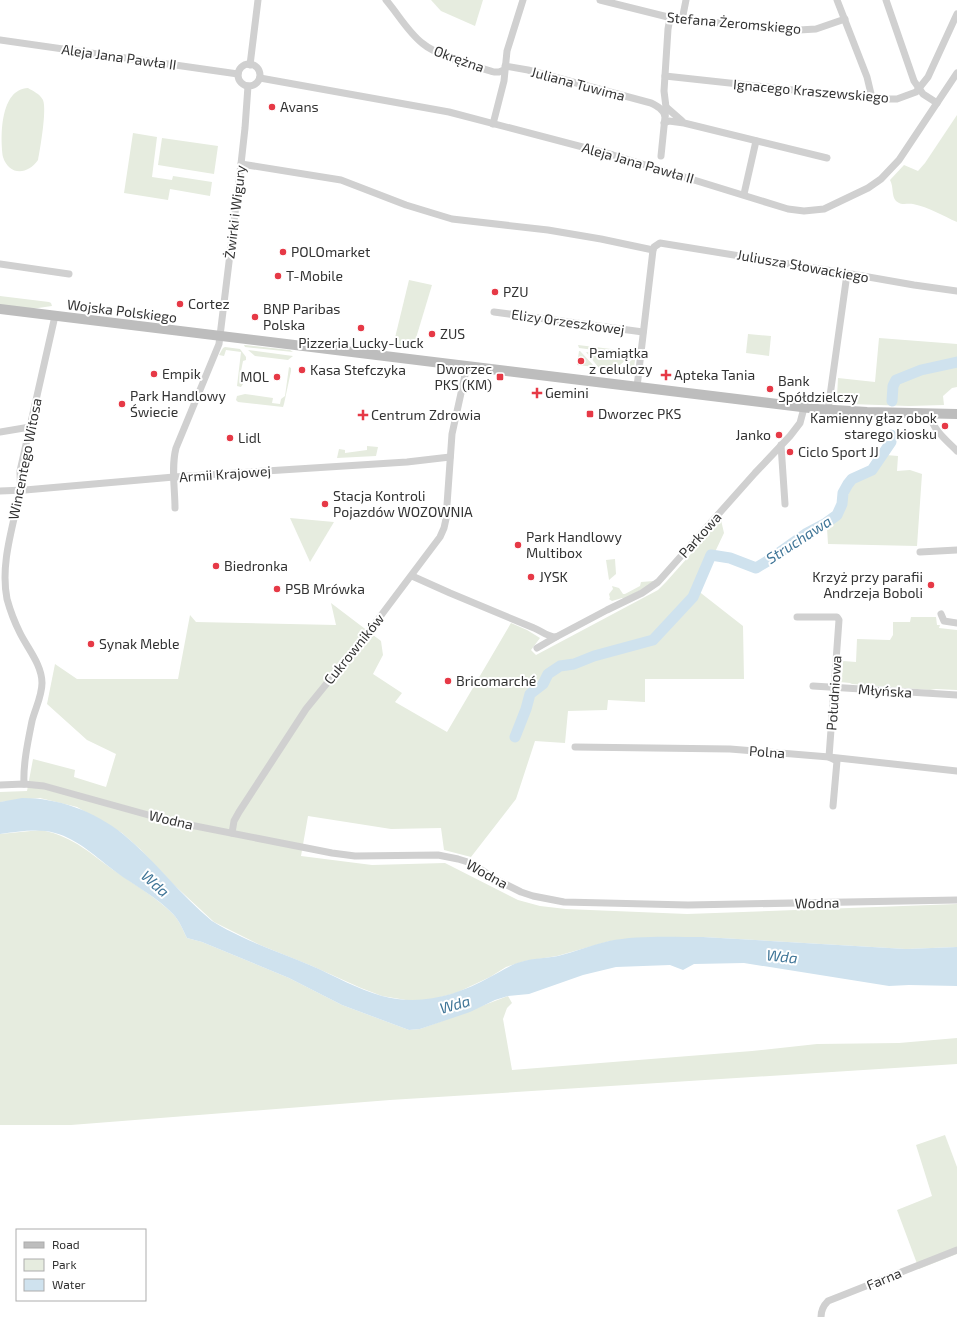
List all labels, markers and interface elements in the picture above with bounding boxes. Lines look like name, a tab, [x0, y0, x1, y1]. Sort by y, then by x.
street label: Stefana Żeromskiego	[666, 8, 802, 37]
street label: Aleja Jana Pawła II	[60, 40, 178, 73]
street label: Okrężna	[432, 42, 487, 75]
street label: Juliana Tuwima	[529, 63, 627, 104]
street label: Ignacego Kraszewskiego	[733, 75, 890, 106]
place label: Avans	[280, 98, 319, 115]
marker: Avans	[267, 102, 277, 112]
street label: Aleja Jana Pawła II	[580, 138, 696, 187]
street label: Żwirki i Wigury	[220, 164, 249, 260]
place label: POLOmarket	[291, 243, 370, 260]
street label: Juliusza Słowackiego	[736, 246, 870, 285]
marker: POLOmarket	[278, 247, 288, 257]
place label: T-Mobile	[286, 267, 343, 284]
marker: T-Mobile	[273, 271, 283, 281]
place label: PZU	[503, 283, 529, 300]
marker: PZU	[490, 287, 500, 297]
street label: Wojska Polskiego	[66, 295, 178, 326]
place label: Cortez	[188, 295, 230, 312]
marker: Cortez	[175, 299, 185, 309]
place label: BNP Paribas Polska	[263, 300, 340, 333]
street label: Elizy Orzeszkowej	[510, 305, 626, 338]
marker: BNP Paribas Polska	[250, 312, 260, 322]
marker: Pizzeria Lucky-Luck	[356, 323, 366, 333]
place label: ZUS	[440, 325, 465, 342]
marker: ZUS	[427, 329, 437, 339]
place label: Pizzeria Lucky-Luck	[298, 334, 424, 351]
place label: Pamiątka z celulozy	[589, 344, 653, 377]
marker: Pamiątka z celulozy	[576, 356, 586, 366]
place label: Dworzec PKS (KM)	[435, 360, 492, 393]
place label: Kasa Stefczyka	[310, 361, 406, 378]
place label: Empik	[162, 365, 201, 382]
marker: Kasa Stefczyka	[297, 365, 307, 375]
place label: Apteka Tania	[674, 366, 755, 383]
place label: MOL	[240, 368, 269, 385]
marker: Empik	[149, 369, 159, 379]
marker: Apteka Tania	[661, 370, 671, 380]
marker: MOL	[272, 372, 282, 382]
marker: Dworzec PKS (KM)	[495, 372, 505, 382]
place label: Bank Spółdzielczy	[778, 372, 859, 405]
place label: Gemini	[545, 384, 589, 401]
marker: Bank Spółdzielczy	[765, 384, 775, 394]
place label: Park Handlowy Świecie	[130, 387, 226, 420]
marker: Gemini	[532, 388, 542, 398]
street label: Wincentego Witosa	[4, 397, 45, 521]
marker: Park Handlowy Świecie	[117, 399, 127, 409]
place label: Dworzec PKS	[598, 405, 682, 422]
place label: Centrum Zdrowia	[371, 406, 481, 423]
marker: Dworzec PKS	[585, 409, 595, 419]
place label: Kamienny głaz obok starego kiosku	[810, 409, 937, 442]
marker: Centrum Zdrowia	[358, 410, 368, 420]
marker: Kamienny głaz obok starego kiosku	[940, 421, 950, 431]
place label: Janko	[736, 426, 771, 443]
place label: Lidl	[238, 429, 262, 446]
marker: Janko	[774, 430, 784, 440]
marker: Lidl	[225, 433, 235, 443]
place label: Ciclo Sport JJ	[798, 443, 879, 460]
marker: Ciclo Sport JJ	[785, 447, 795, 457]
street label: Armii Krajowej	[178, 462, 272, 485]
place label: Stacja Kontroli Pojazdów WOZOWNIA	[333, 487, 473, 520]
marker: Stacja Kontroli Pojazdów WOZOWNIA	[320, 499, 330, 509]
street label: Parkowa	[675, 508, 725, 561]
water label: Struchawa	[762, 511, 835, 567]
place label: Park Handlowy Multibox	[526, 528, 622, 561]
marker: Park Handlowy Multibox	[513, 540, 523, 550]
place label: Biedronka	[224, 557, 288, 574]
marker: Biedronka	[211, 561, 221, 571]
place label: JYSK	[539, 568, 569, 585]
place label: Krzyż przy parafii Andrzeja Boboli	[812, 568, 923, 601]
marker: JYSK	[526, 572, 536, 582]
place label: PSB Mrówka	[285, 580, 365, 597]
marker: Krzyż przy parafii Andrzeja Boboli	[926, 580, 936, 590]
marker: PSB Mrówka	[272, 584, 282, 594]
street label: Cukrowników	[320, 610, 388, 687]
place label: Synak Meble	[99, 635, 180, 652]
marker: Synak Meble	[86, 639, 96, 649]
street label: Południowa	[822, 655, 845, 731]
place label: Bricomarché	[456, 672, 536, 689]
marker: Bricomarché	[443, 676, 453, 686]
street label: Młyńska	[857, 680, 913, 701]
street label: Polna	[748, 742, 786, 761]
street label: Wodna	[147, 806, 195, 833]
street label: Wodna	[464, 855, 511, 892]
water label: Wda	[138, 866, 173, 900]
street label: Wodna	[794, 894, 840, 911]
water label: Wda	[766, 945, 799, 967]
water label: Wda	[437, 991, 472, 1017]
legend	[16, 1229, 146, 1301]
text: Road	[52, 1237, 80, 1251]
text: Park	[52, 1257, 77, 1271]
street label: Farna	[864, 1264, 904, 1293]
text: Water	[52, 1277, 86, 1291]

